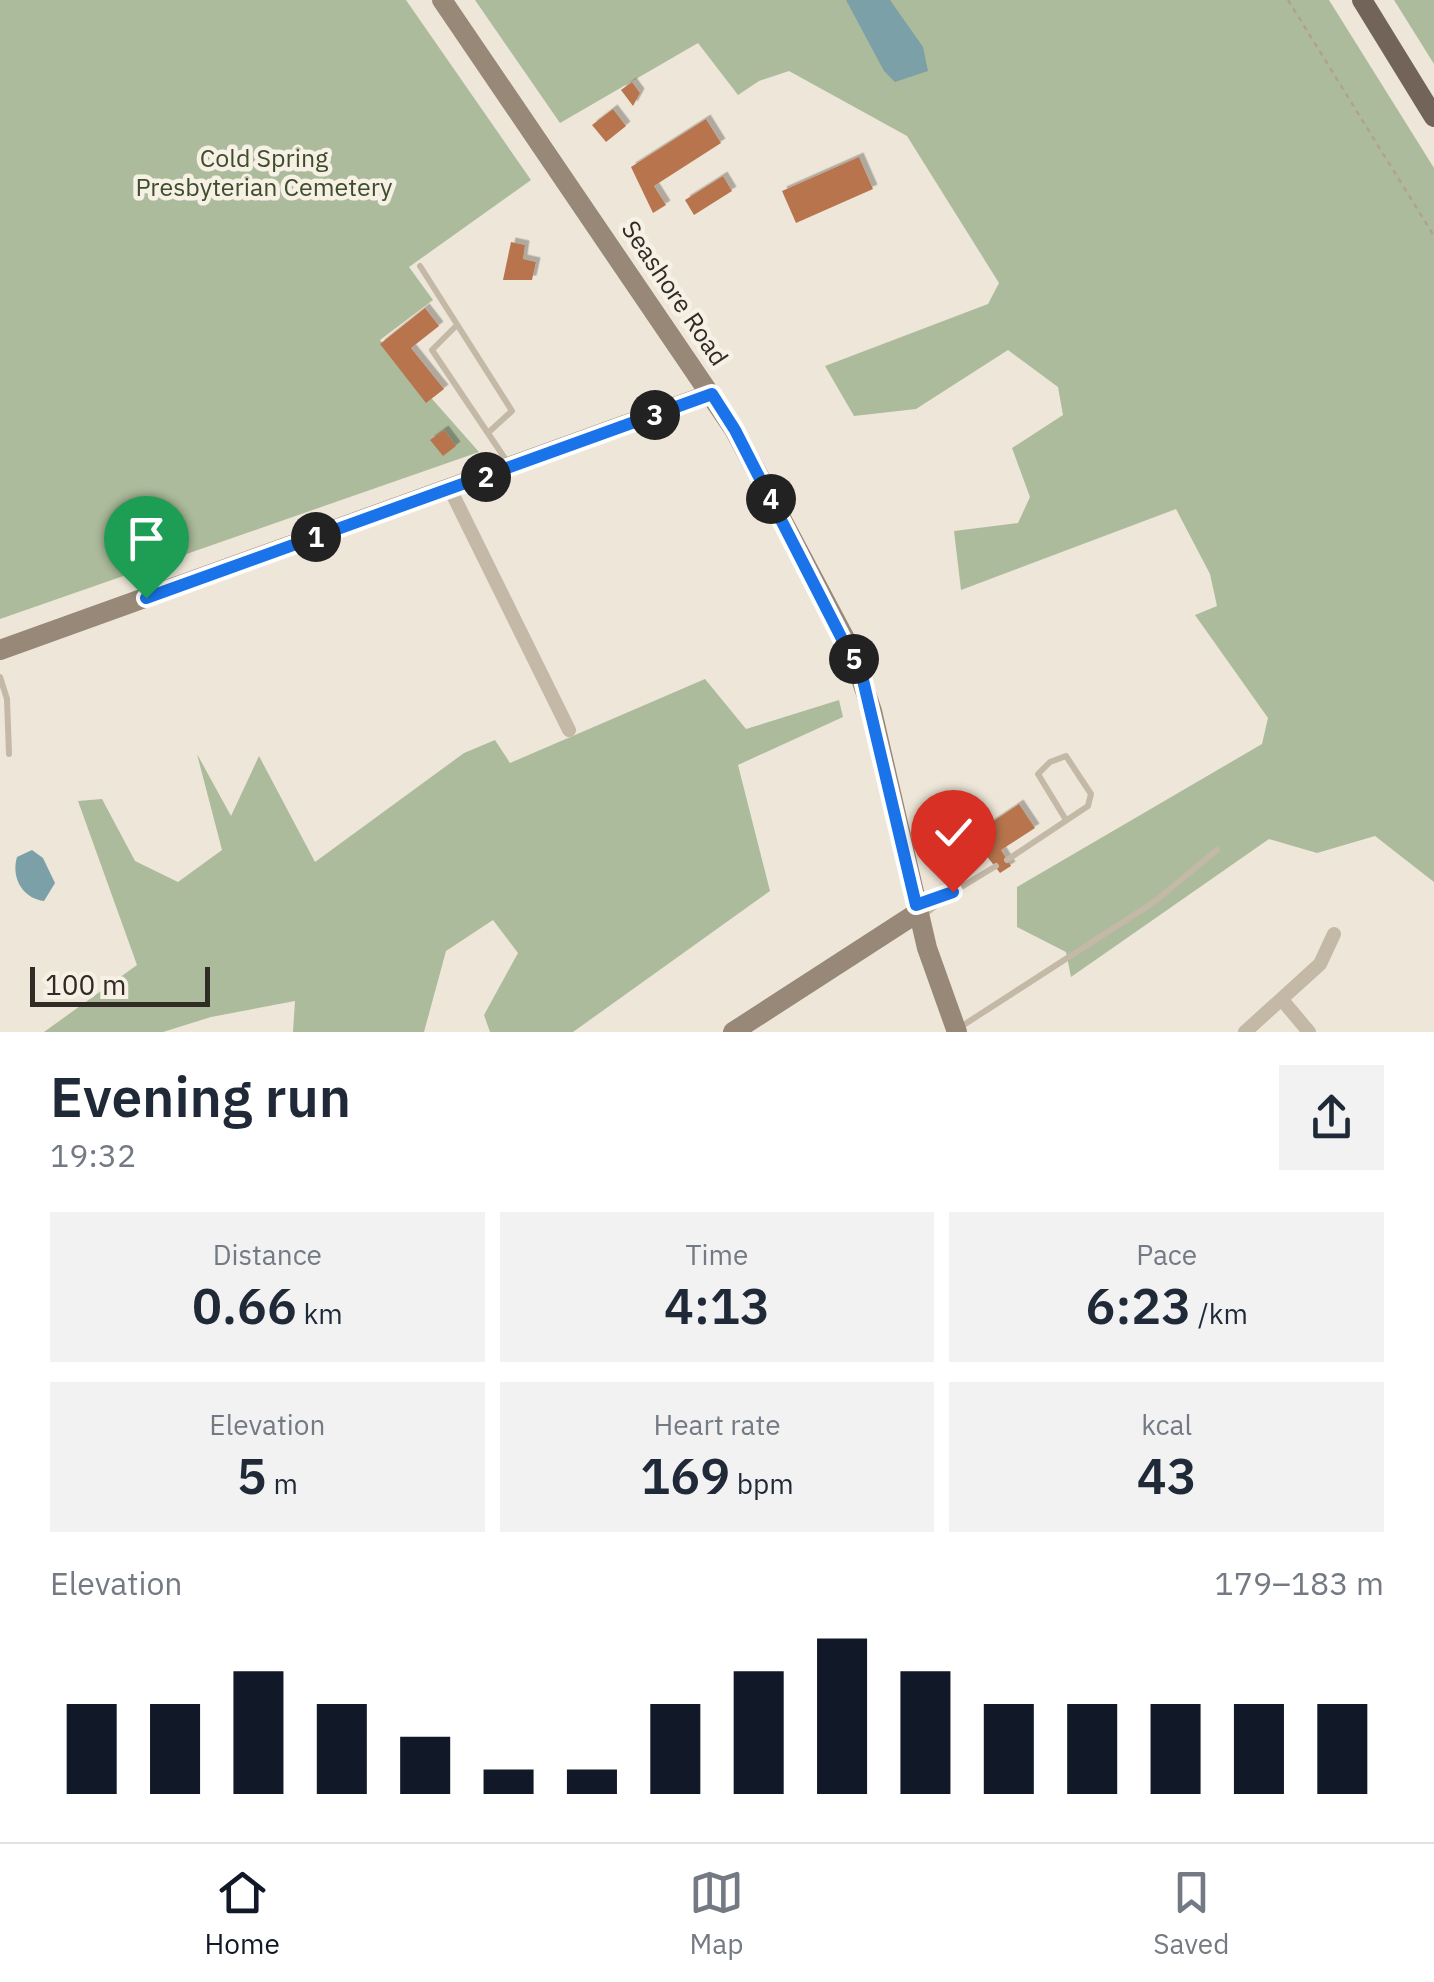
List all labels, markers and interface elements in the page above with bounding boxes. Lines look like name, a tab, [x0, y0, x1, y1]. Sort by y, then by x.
park label: Cold Spring Presbyterian Cemetery	[135, 141, 393, 203]
street label: Seashore Road	[615, 214, 736, 372]
pin: 3	[630, 390, 680, 440]
text: 3	[647, 396, 663, 433]
pin: 2	[461, 452, 511, 502]
text: 2	[478, 458, 494, 495]
pin: 4	[746, 474, 796, 524]
text: 4	[763, 480, 779, 517]
pin	[104, 496, 189, 599]
icon: arrive	[119, 511, 174, 566]
pin: 1	[291, 512, 341, 562]
text: 1	[308, 518, 324, 555]
pin: 5	[829, 634, 879, 684]
text: 5	[846, 640, 862, 677]
pin	[911, 790, 996, 893]
icon: check	[926, 805, 981, 860]
scale bar	[30, 962, 210, 1006]
text: 100 m	[45, 966, 126, 1003]
text: Evening run	[50, 1061, 351, 1132]
button: share	[1279, 1065, 1384, 1170]
text: 19:32	[50, 1134, 136, 1176]
text: Distance	[213, 1236, 322, 1273]
text: Time	[686, 1236, 748, 1273]
text: Pace	[1136, 1236, 1197, 1273]
text: 0.66	[192, 1273, 297, 1338]
text: 4:13	[664, 1273, 770, 1338]
text: 6:23	[1085, 1273, 1191, 1338]
text: km	[297, 1295, 343, 1332]
text: /km	[1191, 1295, 1248, 1332]
text: Elevation	[209, 1406, 325, 1443]
text: Heart rate	[653, 1406, 781, 1443]
text: kcal	[1141, 1406, 1192, 1443]
text: 5	[237, 1443, 267, 1508]
text: 169	[640, 1443, 730, 1508]
text: 43	[1137, 1443, 1197, 1508]
text: m	[267, 1465, 298, 1502]
text: bpm	[730, 1465, 794, 1502]
text: Elevation	[50, 1562, 183, 1604]
text: 179–183 m	[1214, 1562, 1384, 1604]
tab: Home	[205, 1865, 280, 1962]
tab: Map	[689, 1865, 744, 1962]
tab: Saved	[1153, 1865, 1229, 1962]

